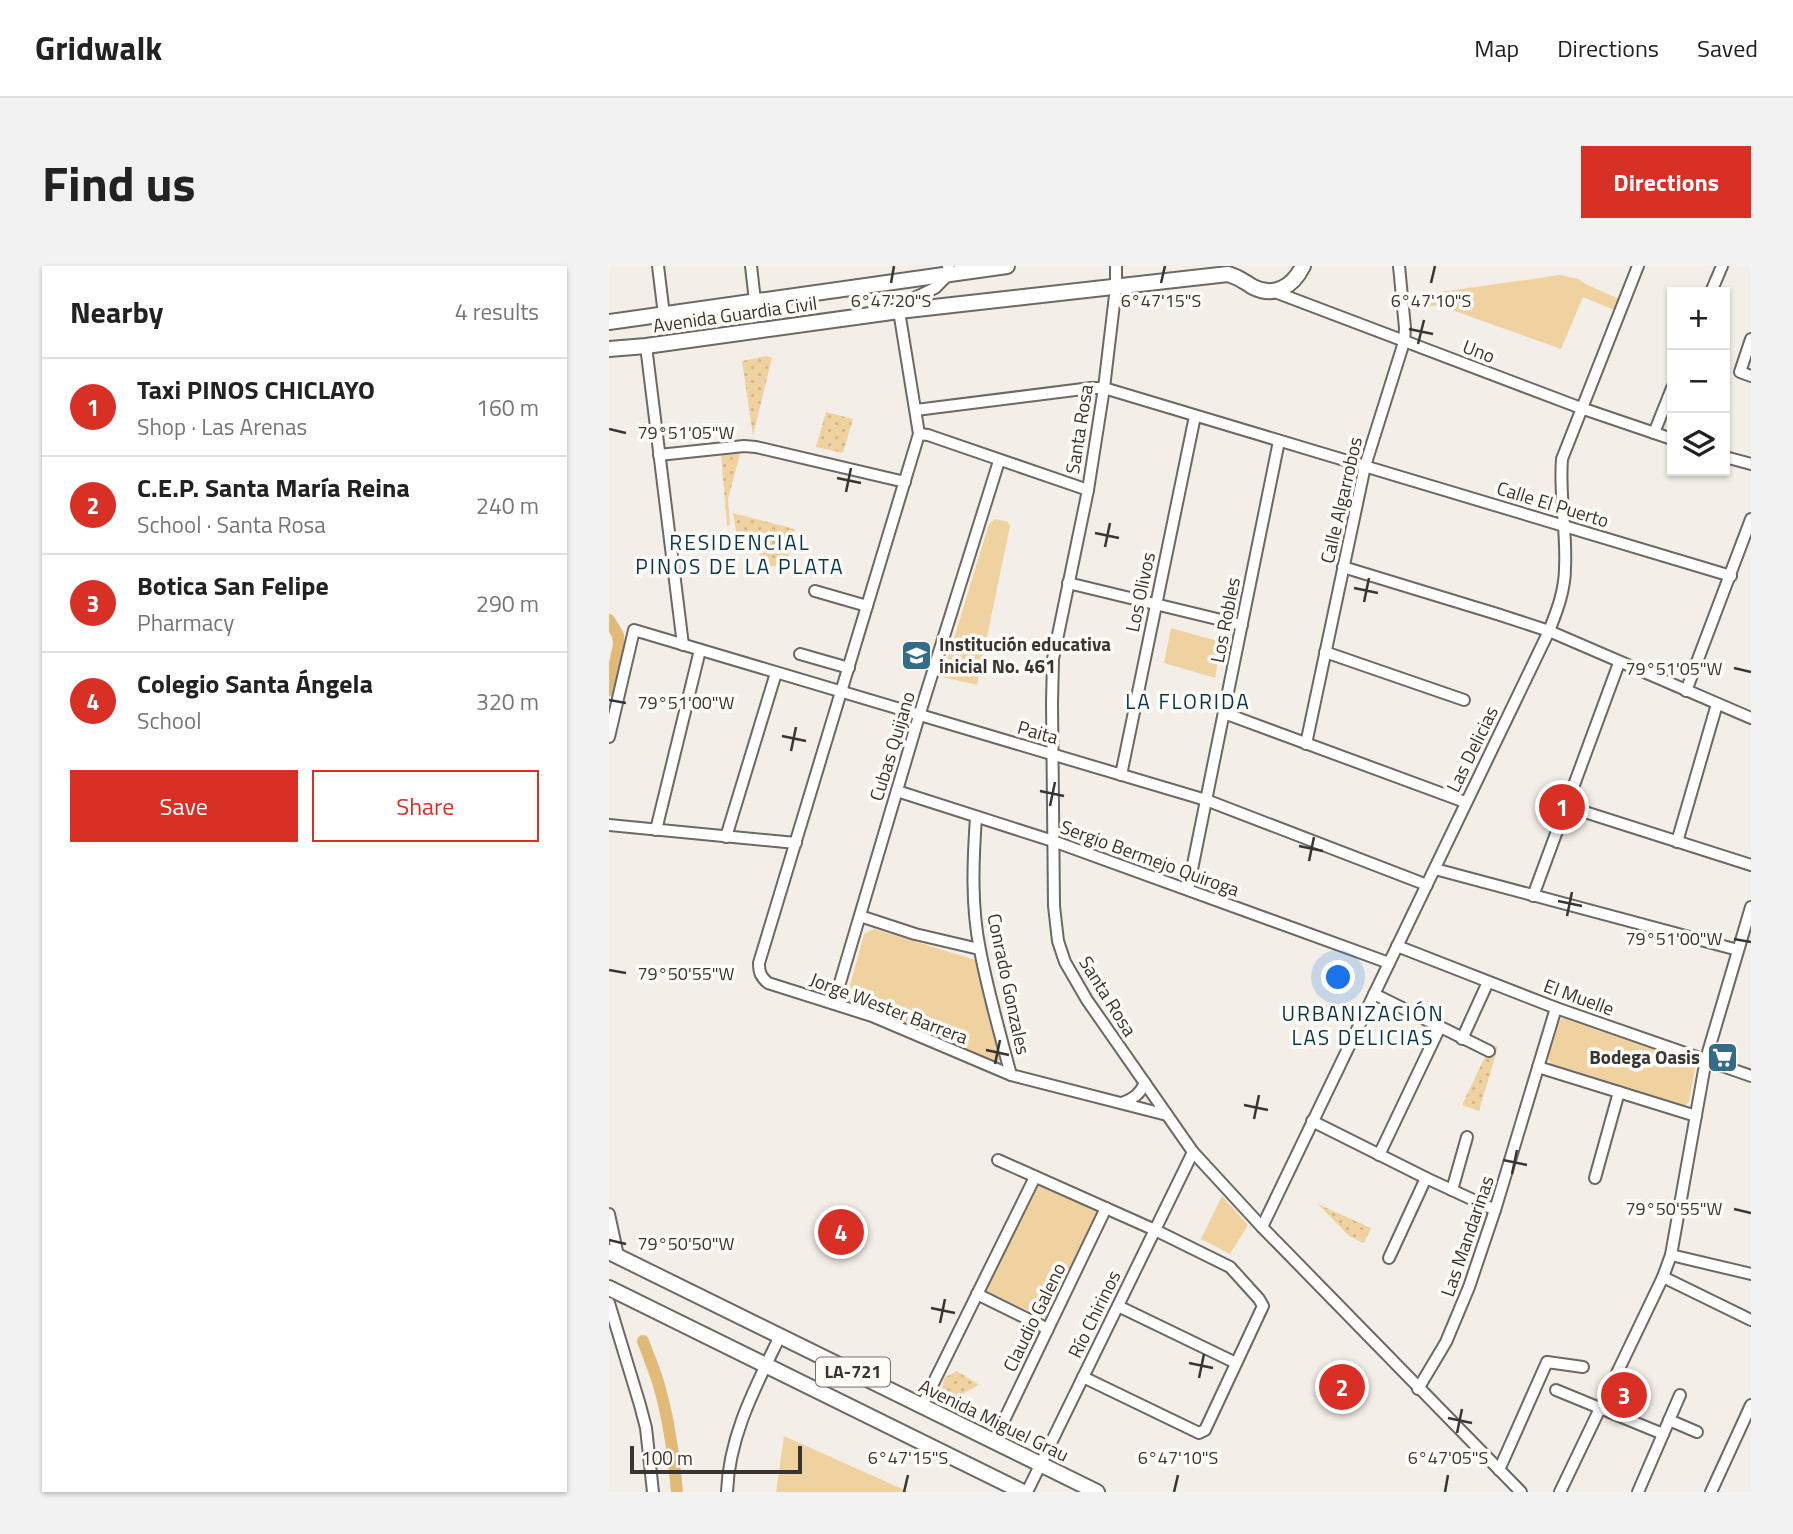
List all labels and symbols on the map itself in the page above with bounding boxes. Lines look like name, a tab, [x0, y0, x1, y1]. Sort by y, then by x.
text: 6°47'20"S	[851, 287, 931, 314]
text: 6°47'15"S	[1121, 287, 1201, 314]
text: 6°47'10"S	[1391, 287, 1471, 314]
street label: Avenida Guardia Civil	[651, 288, 819, 339]
street label: Uno	[1459, 331, 1500, 370]
street label: Santa Rosa	[1057, 382, 1100, 476]
text: 79°51'05"W	[638, 419, 735, 446]
street label: Calle Algarrobos	[1312, 433, 1369, 566]
street label: Calle El Puerto	[1494, 473, 1613, 534]
district label: RESIDENCIAL PINOS DE LA PLATA	[635, 526, 845, 582]
street label: Los Olivos	[1117, 549, 1162, 635]
street label: Los Robles	[1202, 575, 1247, 665]
place label: Institución educativa inicial No. 461	[939, 629, 1111, 680]
school or university icon: Institución educativa inicial No. 461	[899, 638, 933, 672]
text: 79°51'05"W	[1626, 655, 1723, 682]
district label: LA FLORIDA	[1125, 685, 1251, 717]
street label: Cubas Quijano	[861, 687, 922, 804]
text: 79°51'00"W	[638, 689, 735, 716]
street label: Las Delicias	[1438, 701, 1505, 797]
street label: Paita	[1014, 712, 1062, 751]
pin: 1	[1539, 781, 1585, 833]
street label: Sergio Bermejo Quiroga	[1057, 812, 1244, 904]
street label: Conrado Gonzales	[980, 911, 1039, 1057]
text: 79°51'00"W	[1626, 925, 1723, 952]
street label: Santa Rosa	[1072, 950, 1145, 1042]
text: 79°50'55"W	[638, 960, 735, 987]
your location	[1321, 960, 1355, 994]
street label: Jorge Wester Barrera	[806, 964, 973, 1051]
street label: El Muelle	[1540, 970, 1618, 1023]
district label: URBANIZACIÓN LAS DELICIAS	[1281, 997, 1445, 1053]
supermarket icon: Bodega Oasis	[1706, 1040, 1740, 1074]
place label: Bodega Oasis	[1589, 1042, 1700, 1071]
street label: Las Mandarinas	[1432, 1171, 1501, 1300]
text: 79°50'55"W	[1626, 1195, 1723, 1222]
pin: 4	[818, 1206, 864, 1258]
text: 79°50'50"W	[638, 1230, 735, 1257]
street label: Claudio Galeno	[995, 1257, 1072, 1376]
street label: Río Chirinos	[1060, 1265, 1127, 1363]
road number: LA-721	[816, 1358, 890, 1386]
pin: 2	[1319, 1361, 1365, 1413]
pin: 3	[1601, 1369, 1647, 1421]
street label: Avenida Miguel Grau	[914, 1371, 1074, 1468]
scale bar	[630, 1443, 801, 1475]
text: 6°47'15"S	[868, 1444, 948, 1471]
text: 6°47'10"S	[1138, 1444, 1218, 1471]
text: 6°47'05"S	[1408, 1444, 1488, 1471]

